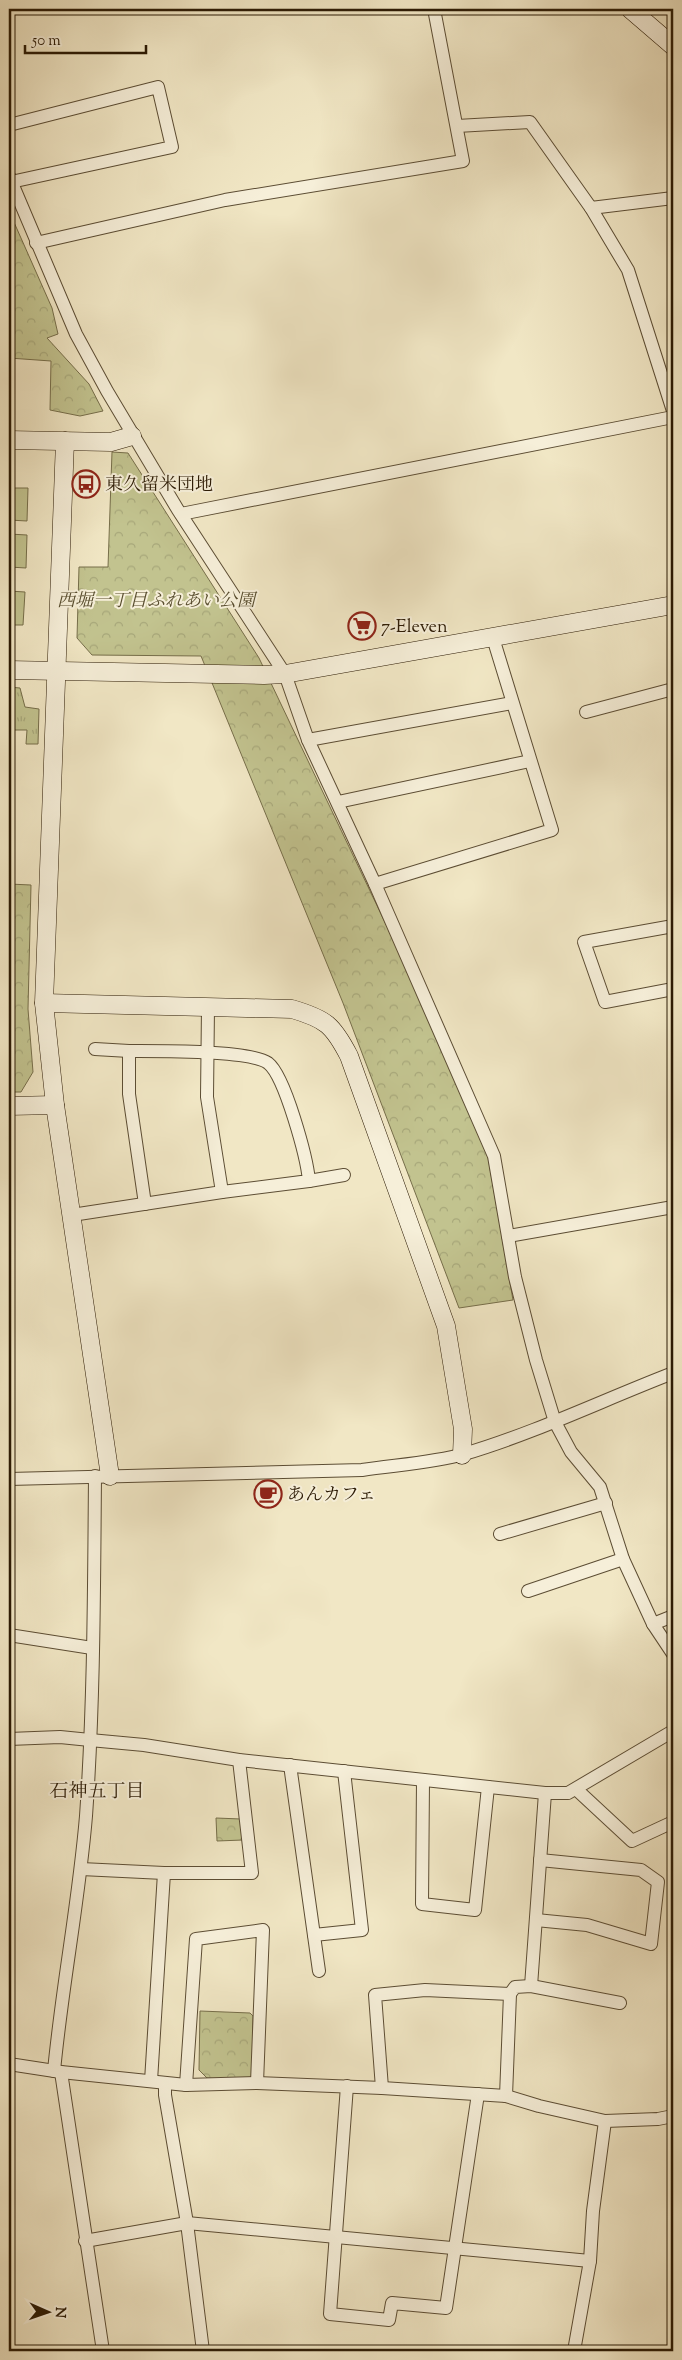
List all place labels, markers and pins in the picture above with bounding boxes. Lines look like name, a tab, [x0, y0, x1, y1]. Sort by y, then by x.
bus stop icon: 東久留米団地	[71, 469, 101, 499]
place label: 東久留米団地	[105, 473, 213, 499]
supermarket icon: 7-Eleven	[347, 611, 377, 641]
place label: 7-Eleven	[381, 615, 448, 641]
cafe icon: あんカフェ	[253, 1479, 283, 1509]
place label: あんカフェ	[287, 1483, 376, 1509]

